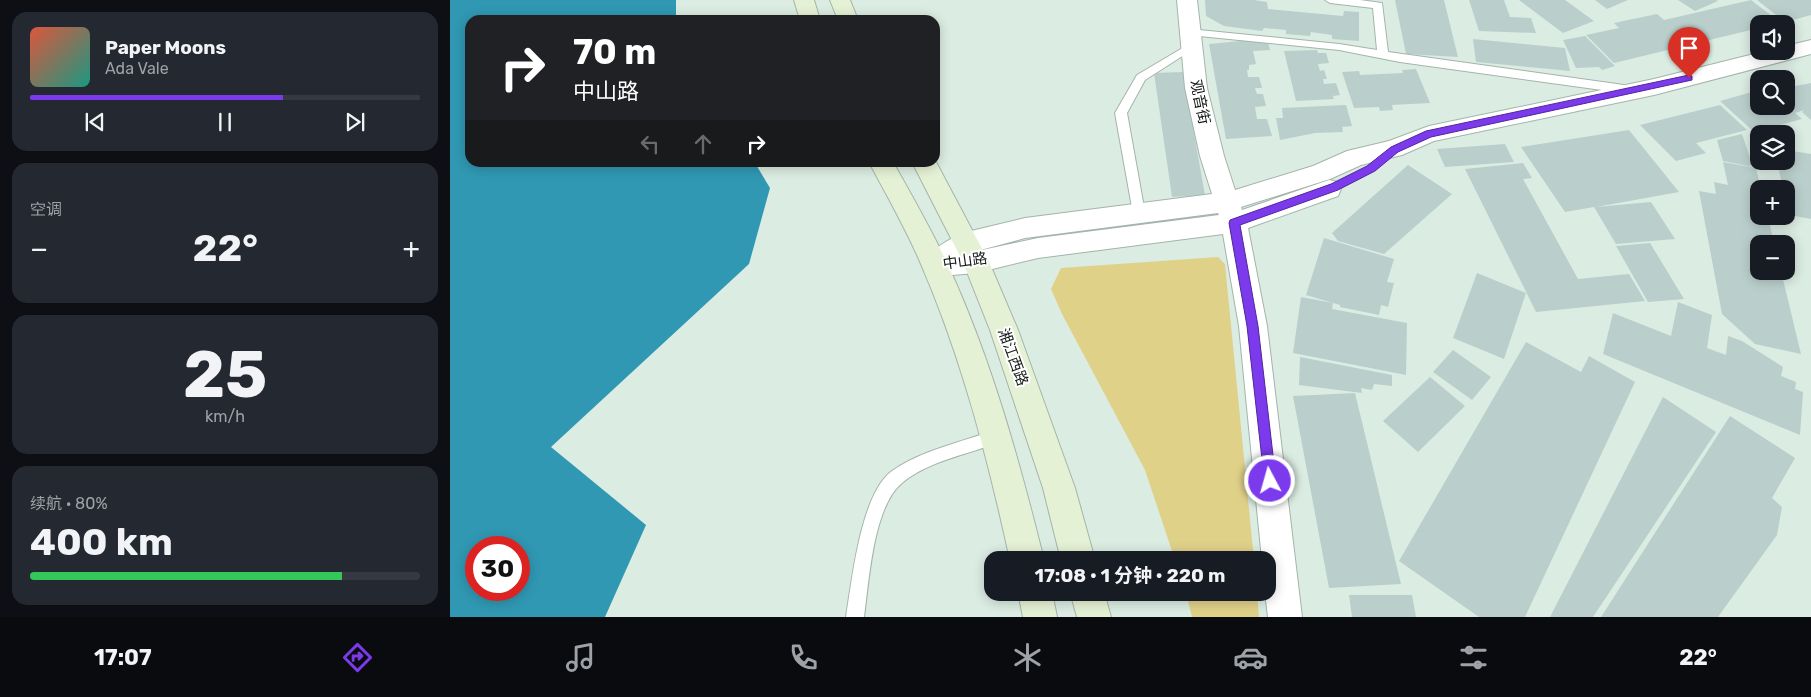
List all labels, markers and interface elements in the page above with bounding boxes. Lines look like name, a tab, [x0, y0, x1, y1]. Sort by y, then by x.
map controls	[1750, 15, 1795, 280]
button: sound	[1750, 15, 1795, 60]
pin	[1668, 27, 1710, 78]
text: 70 m	[573, 31, 656, 73]
icon: arrive	[1675, 34, 1703, 62]
icon: right	[490, 35, 555, 100]
text: Paper Moons	[105, 36, 226, 59]
text: Ada Vale	[105, 59, 169, 78]
button: search	[1750, 70, 1795, 115]
text: 中山路	[573, 78, 639, 105]
street label: 观音街	[1187, 78, 1213, 126]
icon: previous	[81, 108, 109, 136]
icon: pause	[211, 108, 239, 136]
icon: next	[341, 108, 369, 136]
button: layers	[1750, 125, 1795, 170]
icon: left	[636, 130, 664, 158]
icon: ahead	[689, 130, 717, 158]
icon: right	[742, 130, 770, 158]
button: +	[1750, 180, 1795, 225]
text: 空调	[30, 200, 62, 219]
text: 22°	[193, 225, 258, 271]
text: −	[30, 232, 48, 265]
text: +	[403, 232, 420, 265]
button: −	[1750, 235, 1795, 280]
street label: 中山路	[941, 249, 989, 273]
street label: 湘江西路	[994, 326, 1032, 388]
text: 25	[183, 336, 267, 413]
text: km/h	[205, 407, 245, 426]
position arrow	[1243, 454, 1295, 506]
text: 续航 · 80%	[30, 494, 108, 513]
text: 400 km	[30, 519, 173, 565]
speed limit sign: 30	[465, 536, 530, 601]
text: 17:08 · 1 分钟 · 220 m	[1035, 564, 1225, 587]
icon: directions	[340, 640, 375, 675]
icon: music	[563, 640, 598, 675]
icon: phone	[786, 640, 821, 675]
icon: climate	[1010, 640, 1045, 675]
icon: car	[1233, 640, 1268, 675]
icon: filters	[1456, 640, 1491, 675]
text: 17:07	[94, 644, 152, 671]
text: 22°	[1679, 644, 1717, 671]

